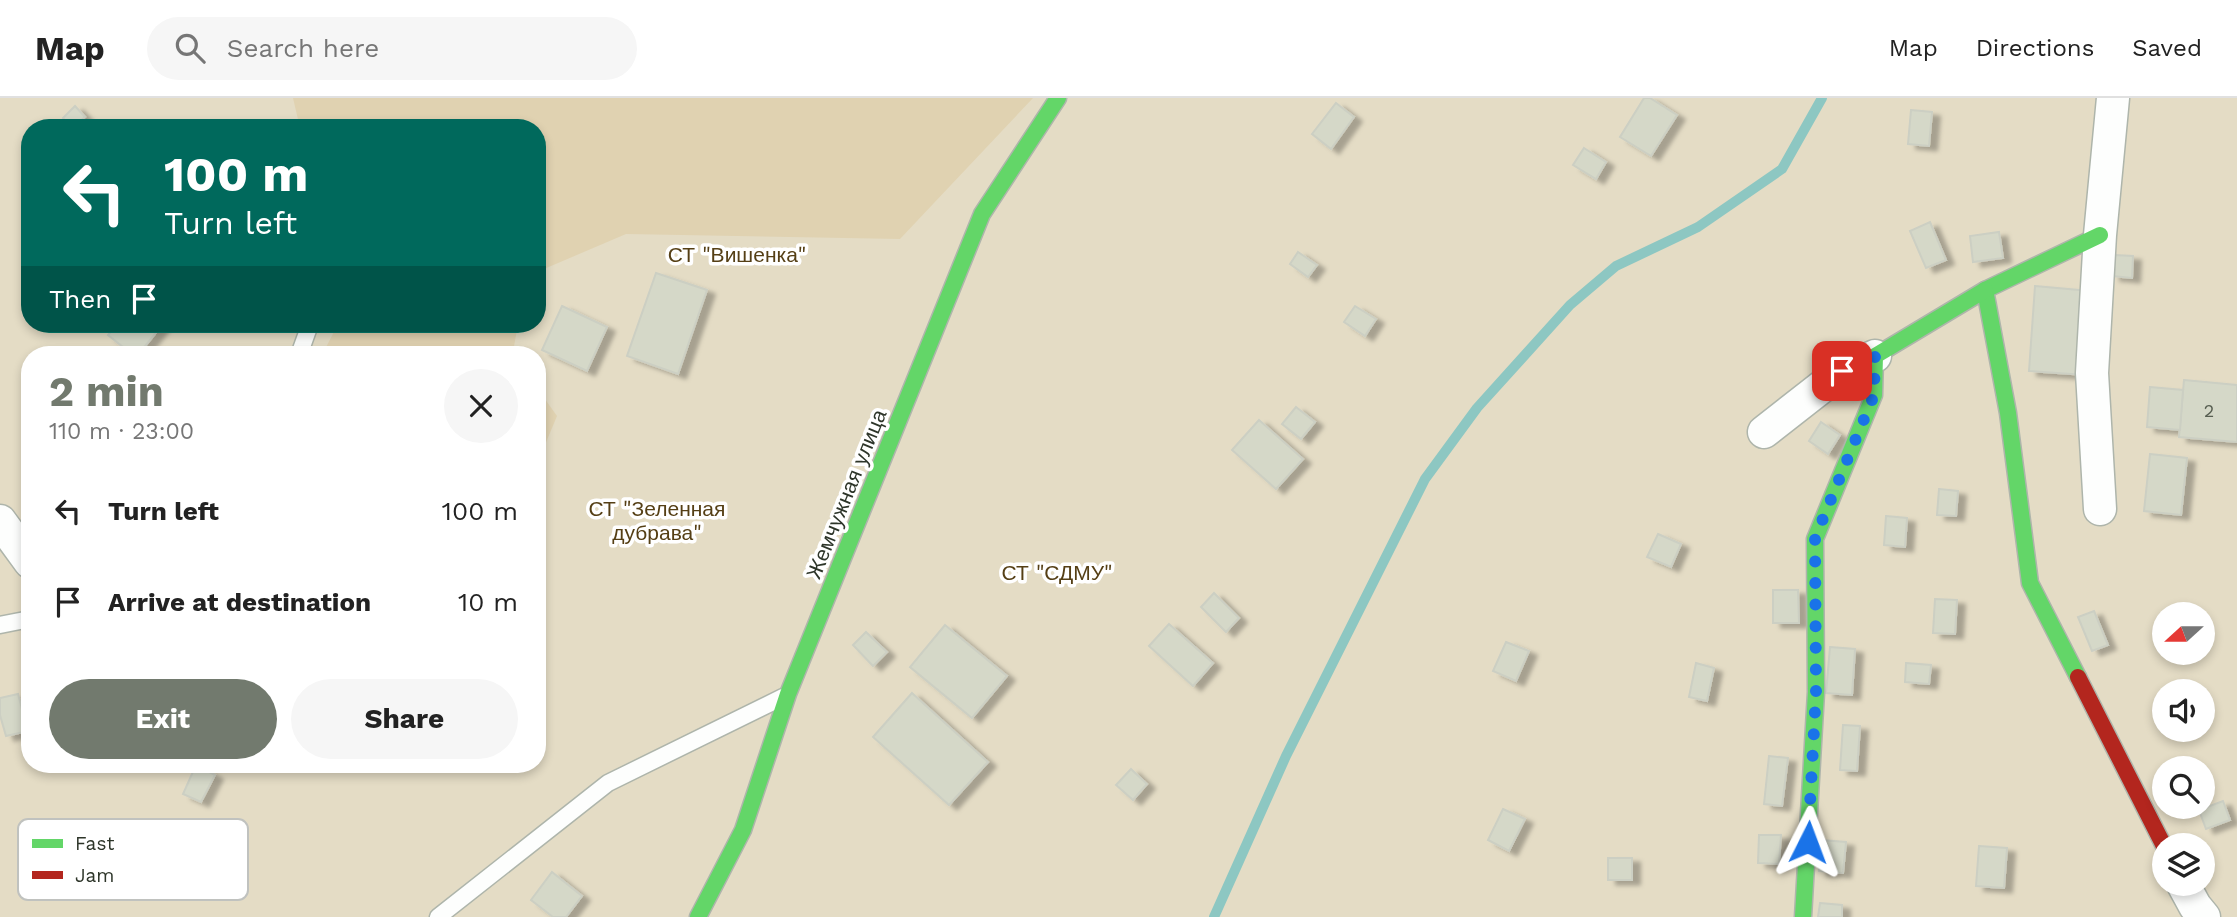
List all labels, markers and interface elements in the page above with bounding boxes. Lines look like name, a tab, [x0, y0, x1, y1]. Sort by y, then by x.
search box	[147, 17, 637, 80]
text: Map	[35, 29, 105, 68]
icon: search	[171, 29, 209, 67]
text: Search here	[227, 33, 379, 63]
text: Map	[1889, 34, 1938, 62]
text: Directions	[1976, 34, 2094, 62]
text: Saved	[2132, 34, 2202, 62]
text: 100 m	[164, 145, 308, 203]
icon: left	[49, 147, 140, 238]
text: Turn left	[164, 204, 297, 242]
park label: СТ "Вишенка"	[668, 242, 806, 267]
icon: arrive	[125, 280, 163, 318]
text: Then	[49, 284, 111, 314]
pin	[1812, 341, 1872, 401]
icon: arrive	[1823, 352, 1861, 390]
text: 2 min	[49, 367, 164, 416]
button: close	[444, 369, 518, 443]
house number: 2	[2204, 400, 2214, 421]
street label: Жемчужная улица	[801, 405, 892, 582]
text: 110 m · 23:00	[49, 418, 194, 445]
icon: left	[49, 492, 87, 530]
text: Turn left	[108, 496, 219, 526]
text: 100 m	[442, 496, 518, 526]
park label: СТ "Зеленная дубрава"	[589, 496, 725, 545]
park label: СТ "СДМУ"	[1001, 560, 1113, 585]
icon: arrive	[49, 583, 87, 621]
text: Arrive at destination	[108, 587, 371, 617]
text: 10 m	[458, 587, 518, 617]
north arrow	[2152, 602, 2216, 665]
map controls	[2152, 602, 2215, 896]
button: Exit	[49, 679, 277, 759]
button: Share	[291, 679, 518, 759]
button: sound	[2152, 679, 2215, 742]
button: search	[2152, 756, 2215, 819]
position arrow	[1771, 805, 1845, 879]
legend	[18, 819, 248, 900]
text: Fast	[75, 832, 114, 855]
button: layers	[2152, 833, 2215, 896]
text: Jam	[75, 864, 114, 887]

